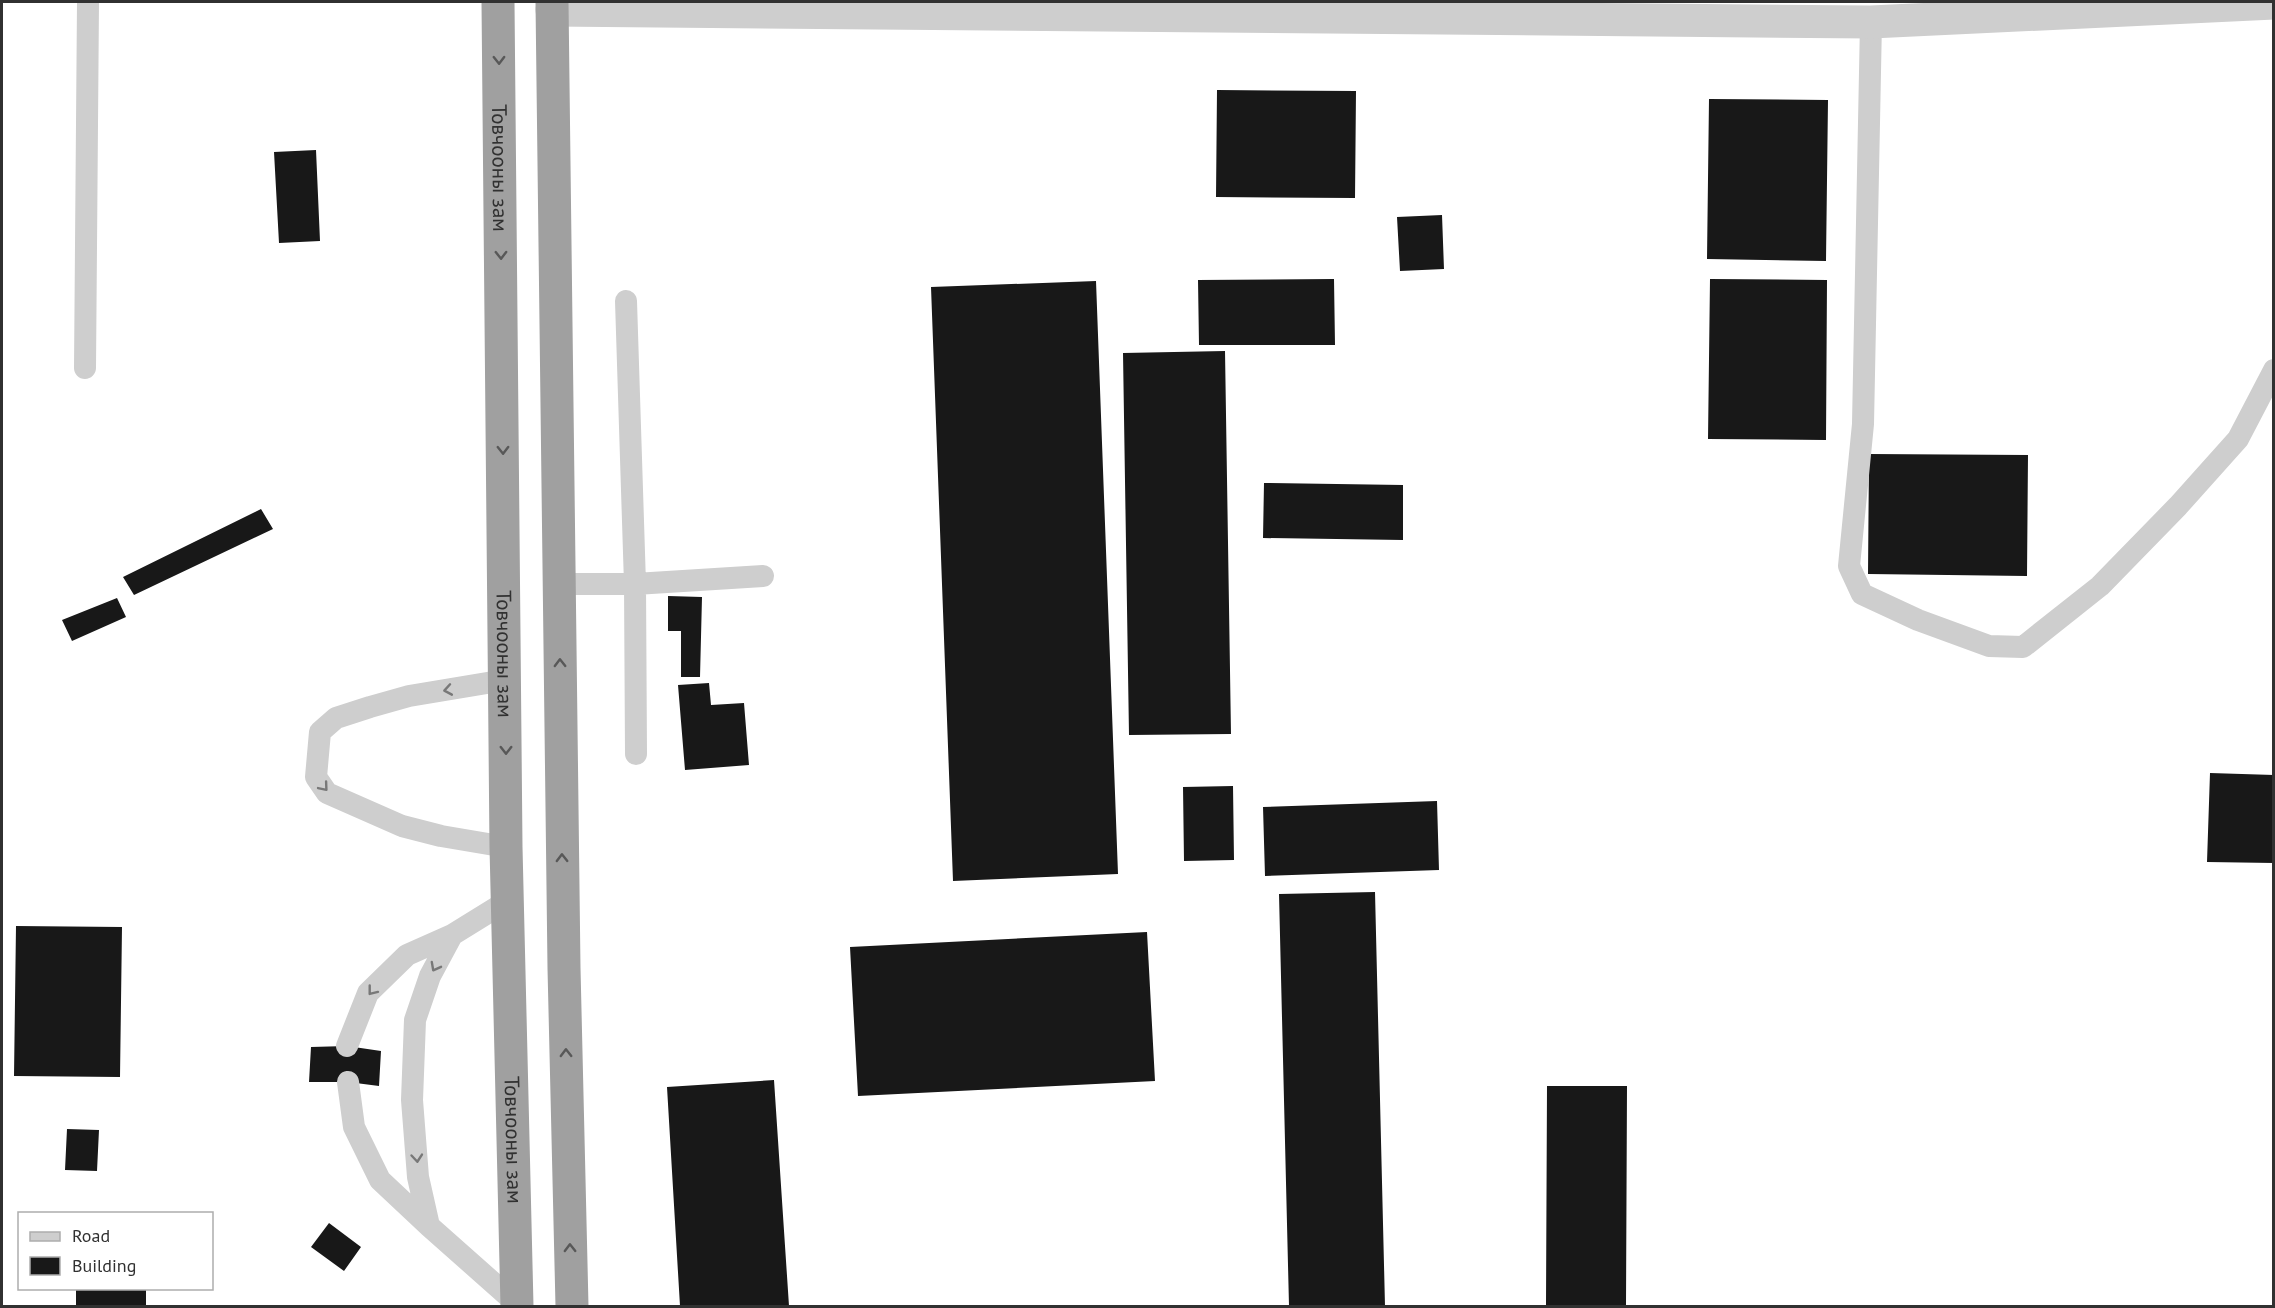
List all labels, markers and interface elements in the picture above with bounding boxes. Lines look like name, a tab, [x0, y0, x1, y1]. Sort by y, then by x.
one-way arrow	[492, 55, 505, 64]
street label: Товчооны зам	[486, 104, 514, 232]
one-way arrow	[495, 250, 507, 259]
one-way arrow	[497, 445, 509, 454]
street label: Товчооны зам	[491, 590, 519, 718]
one-way arrow	[554, 659, 566, 668]
one-way arrow	[443, 683, 452, 695]
one-way arrow	[500, 745, 512, 754]
one-way arrow	[316, 780, 327, 791]
one-way arrow	[556, 854, 568, 863]
one-way arrow	[431, 960, 442, 971]
one-way arrow	[368, 985, 379, 996]
one-way arrow	[559, 1049, 572, 1058]
street label: Товчооны зам	[498, 1076, 529, 1204]
one-way arrow	[410, 1153, 423, 1162]
legend	[18, 1212, 213, 1290]
text: Road	[72, 1224, 110, 1247]
one-way arrow	[564, 1244, 577, 1253]
text: Building	[72, 1254, 136, 1277]

